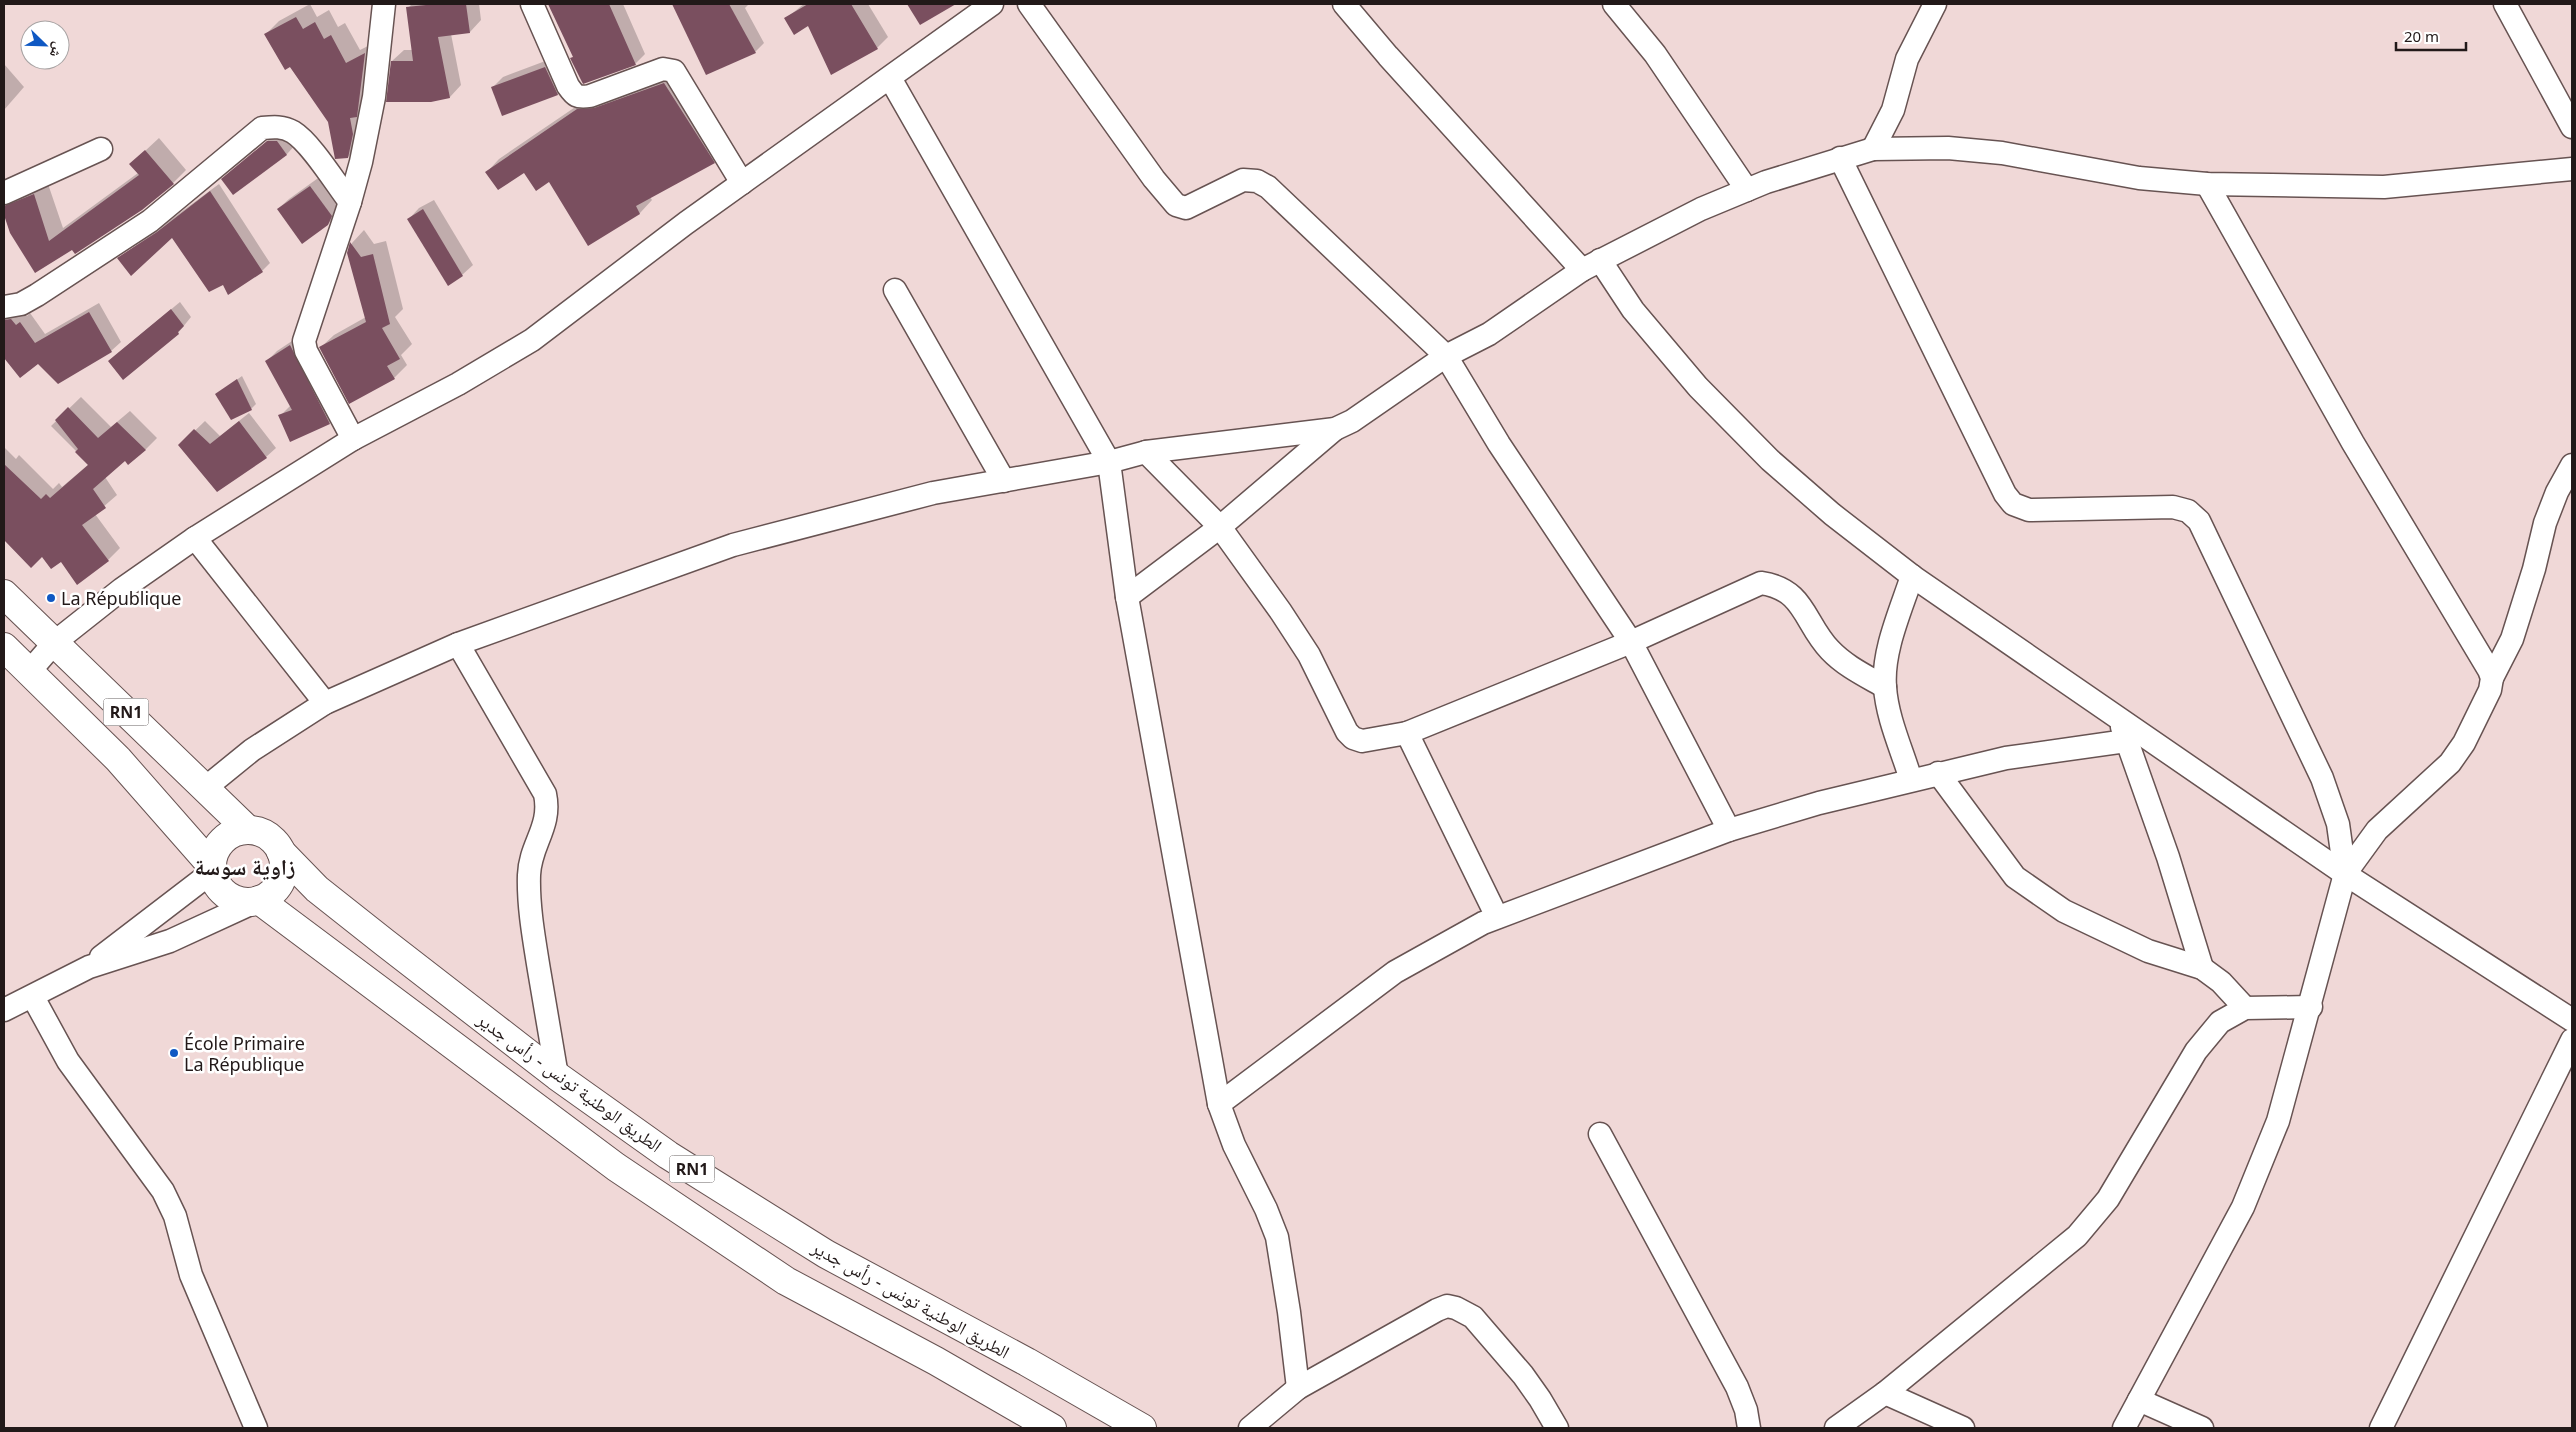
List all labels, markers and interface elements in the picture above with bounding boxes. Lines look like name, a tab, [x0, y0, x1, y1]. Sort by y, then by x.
north arrow	[20, 20, 70, 70]
scale bar	[2396, 20, 2466, 52]
text: 20 m	[2404, 26, 2439, 46]
text: ش	[46, 40, 69, 61]
place label: La République	[61, 586, 181, 610]
marker: La République	[45, 592, 57, 604]
road number: RN1	[104, 699, 148, 726]
district label: زاوية سوسة	[195, 851, 295, 881]
street label: الطريق الوطنية تونس - رأس جدير	[472, 1006, 667, 1157]
place label: École Primaire La République	[184, 1031, 305, 1076]
marker: École Primaire La République	[168, 1047, 180, 1059]
road number: RN1	[670, 1156, 714, 1182]
street label: الطريق الوطنية تونس - رأس جدير	[807, 1234, 1014, 1363]

